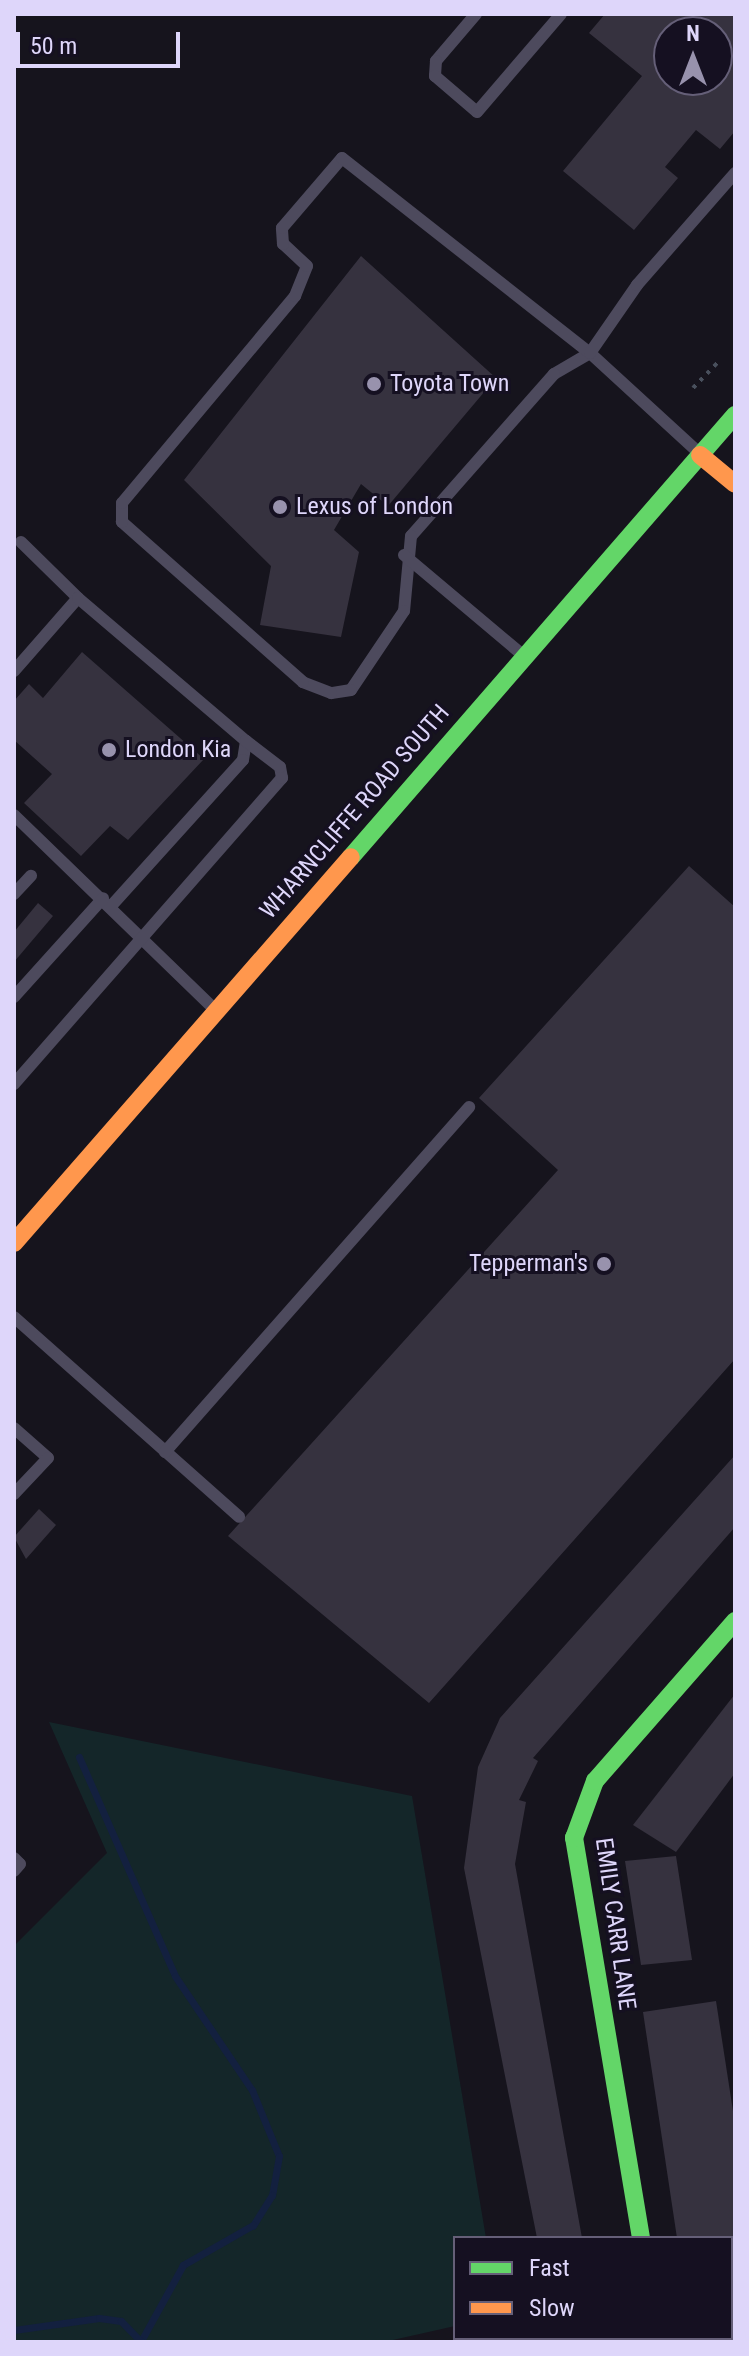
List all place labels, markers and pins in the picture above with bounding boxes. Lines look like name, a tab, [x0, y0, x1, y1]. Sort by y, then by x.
place label: Toyota Town	[390, 370, 510, 398]
marker: Toyota Town	[365, 375, 383, 393]
place label: Lexus of London	[296, 493, 453, 521]
marker: Lexus of London	[271, 498, 289, 516]
place label: London Kia	[125, 736, 231, 764]
marker: London Kia	[100, 741, 118, 759]
place label: Tepperman's	[469, 1250, 588, 1278]
marker: Tepperman's	[595, 1255, 613, 1273]

